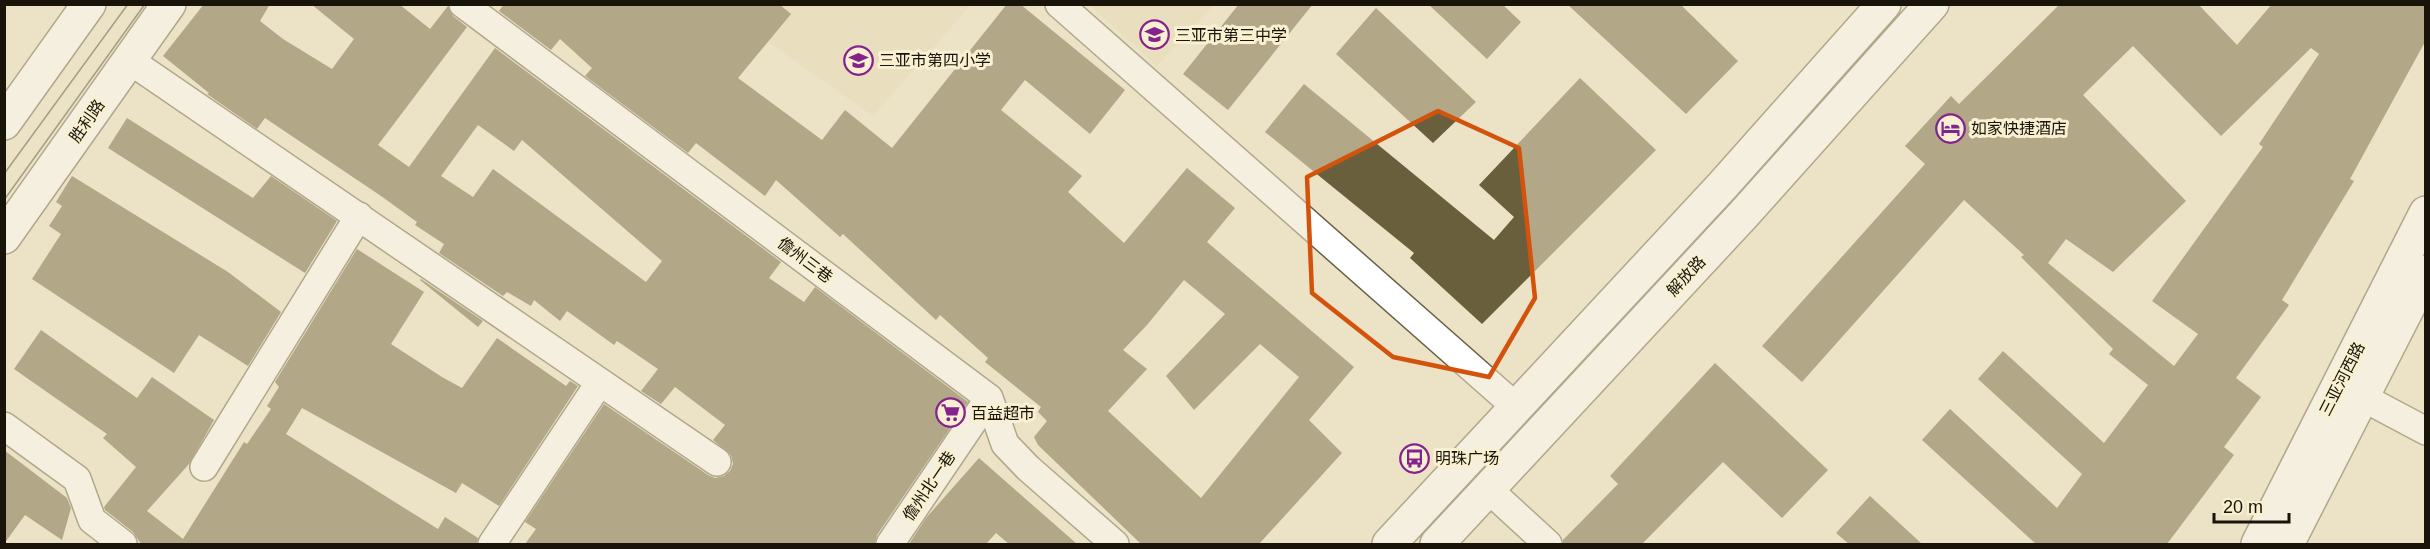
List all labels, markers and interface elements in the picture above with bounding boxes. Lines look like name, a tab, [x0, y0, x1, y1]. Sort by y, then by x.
school or university icon: 三亚市第三中学	[1138, 19, 1170, 51]
place label: 三亚市第三中学	[1175, 27, 1287, 44]
school or university icon: 三亚市第四小学	[842, 44, 874, 76]
place label: 三亚市第四小学	[879, 52, 991, 69]
street label: 胜利路	[66, 96, 108, 146]
hotel icon: 如家快捷酒店	[1934, 112, 1966, 144]
place label: 如家快捷酒店	[1971, 120, 2067, 137]
street label: 儋州三巷	[774, 234, 836, 286]
street label: 解放路	[1663, 253, 1709, 299]
street label: 三亚河西路	[2316, 339, 2368, 419]
supermarket icon: 百益超市	[934, 397, 966, 429]
place label: 百益超市	[971, 405, 1035, 422]
bus stop icon: 明珠广场	[1398, 442, 1430, 474]
street label: 儋州北一巷	[900, 448, 958, 524]
place label: 明珠广场	[1435, 450, 1499, 467]
scale bar	[2214, 486, 2289, 524]
text: 20 m	[2223, 497, 2263, 517]

